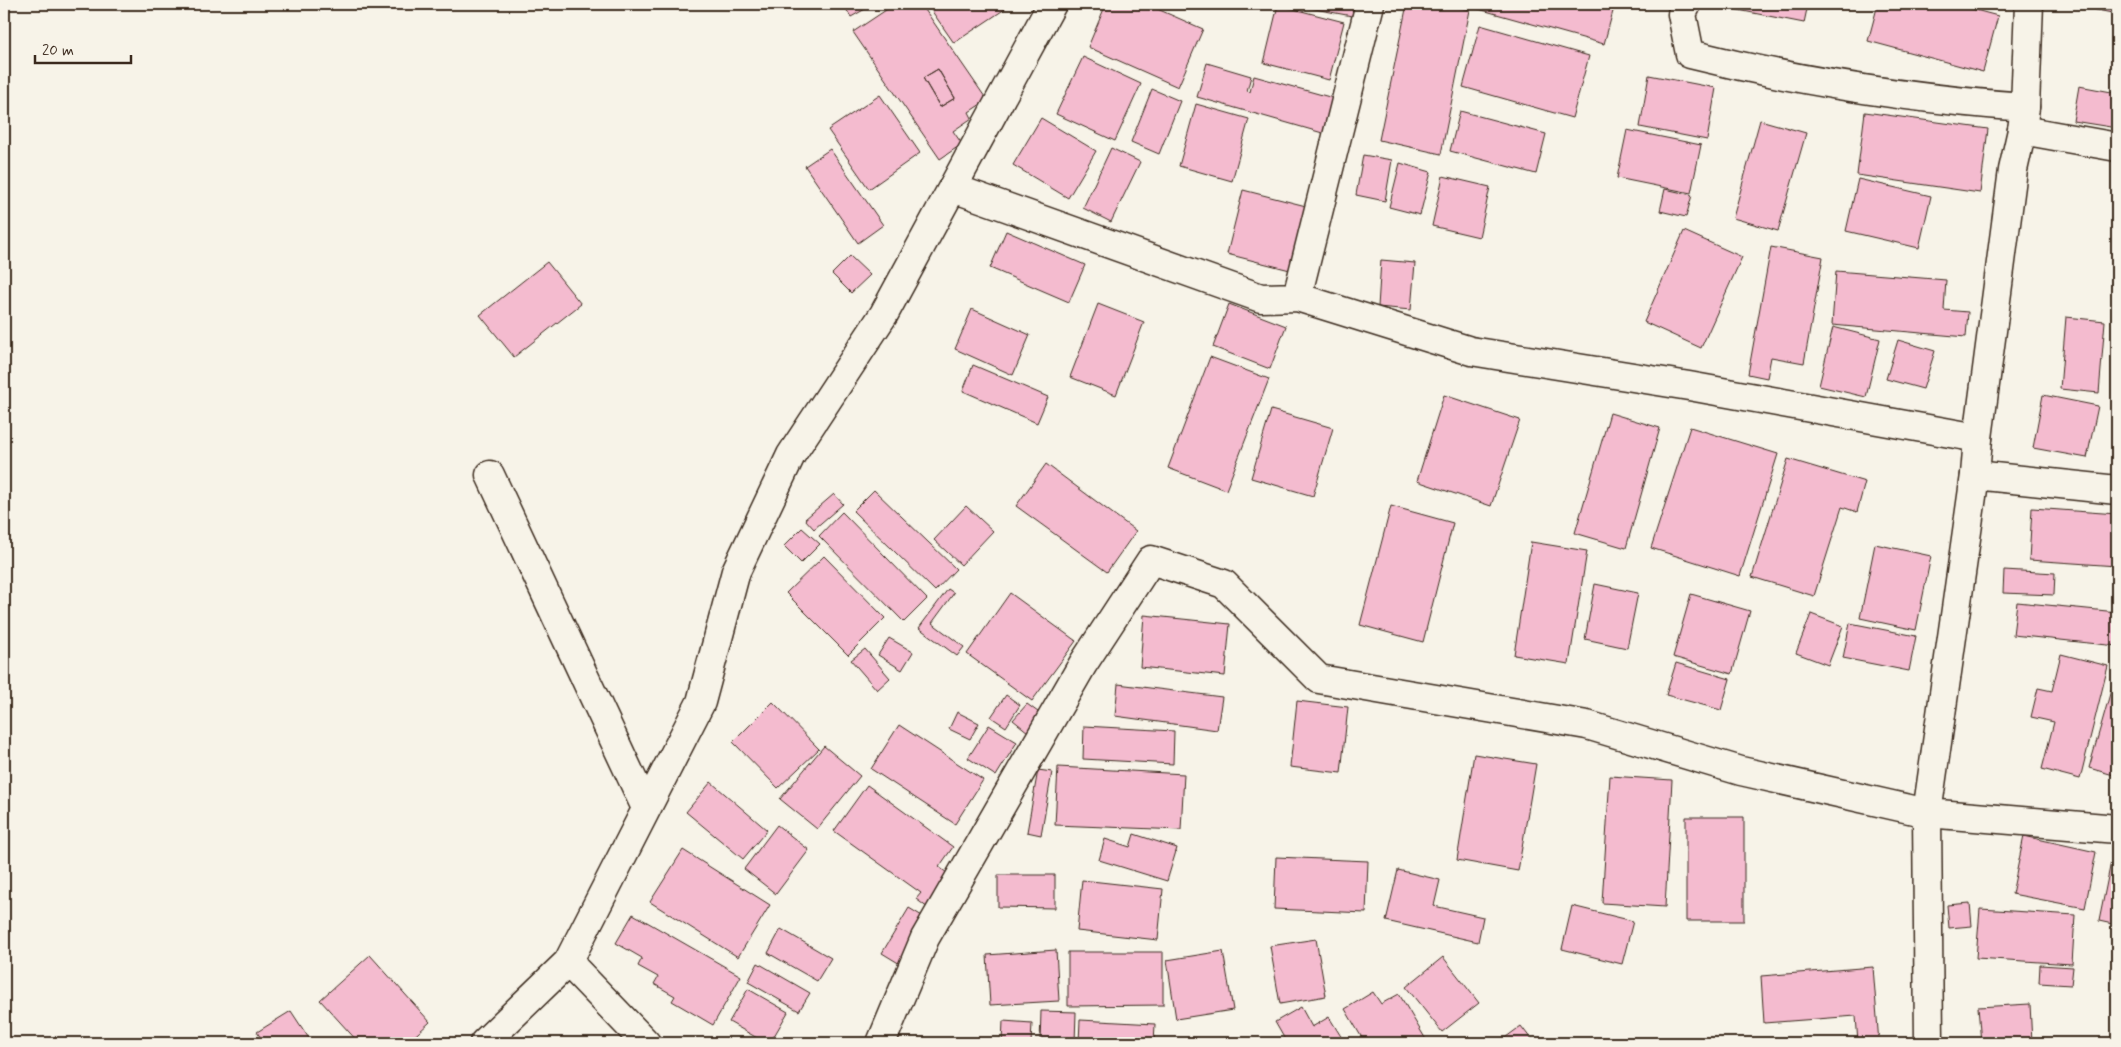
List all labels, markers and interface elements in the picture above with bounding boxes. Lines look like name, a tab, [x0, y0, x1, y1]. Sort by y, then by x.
scale bar	[35, 32, 131, 64]
text: 20 m	[42, 41, 74, 61]

